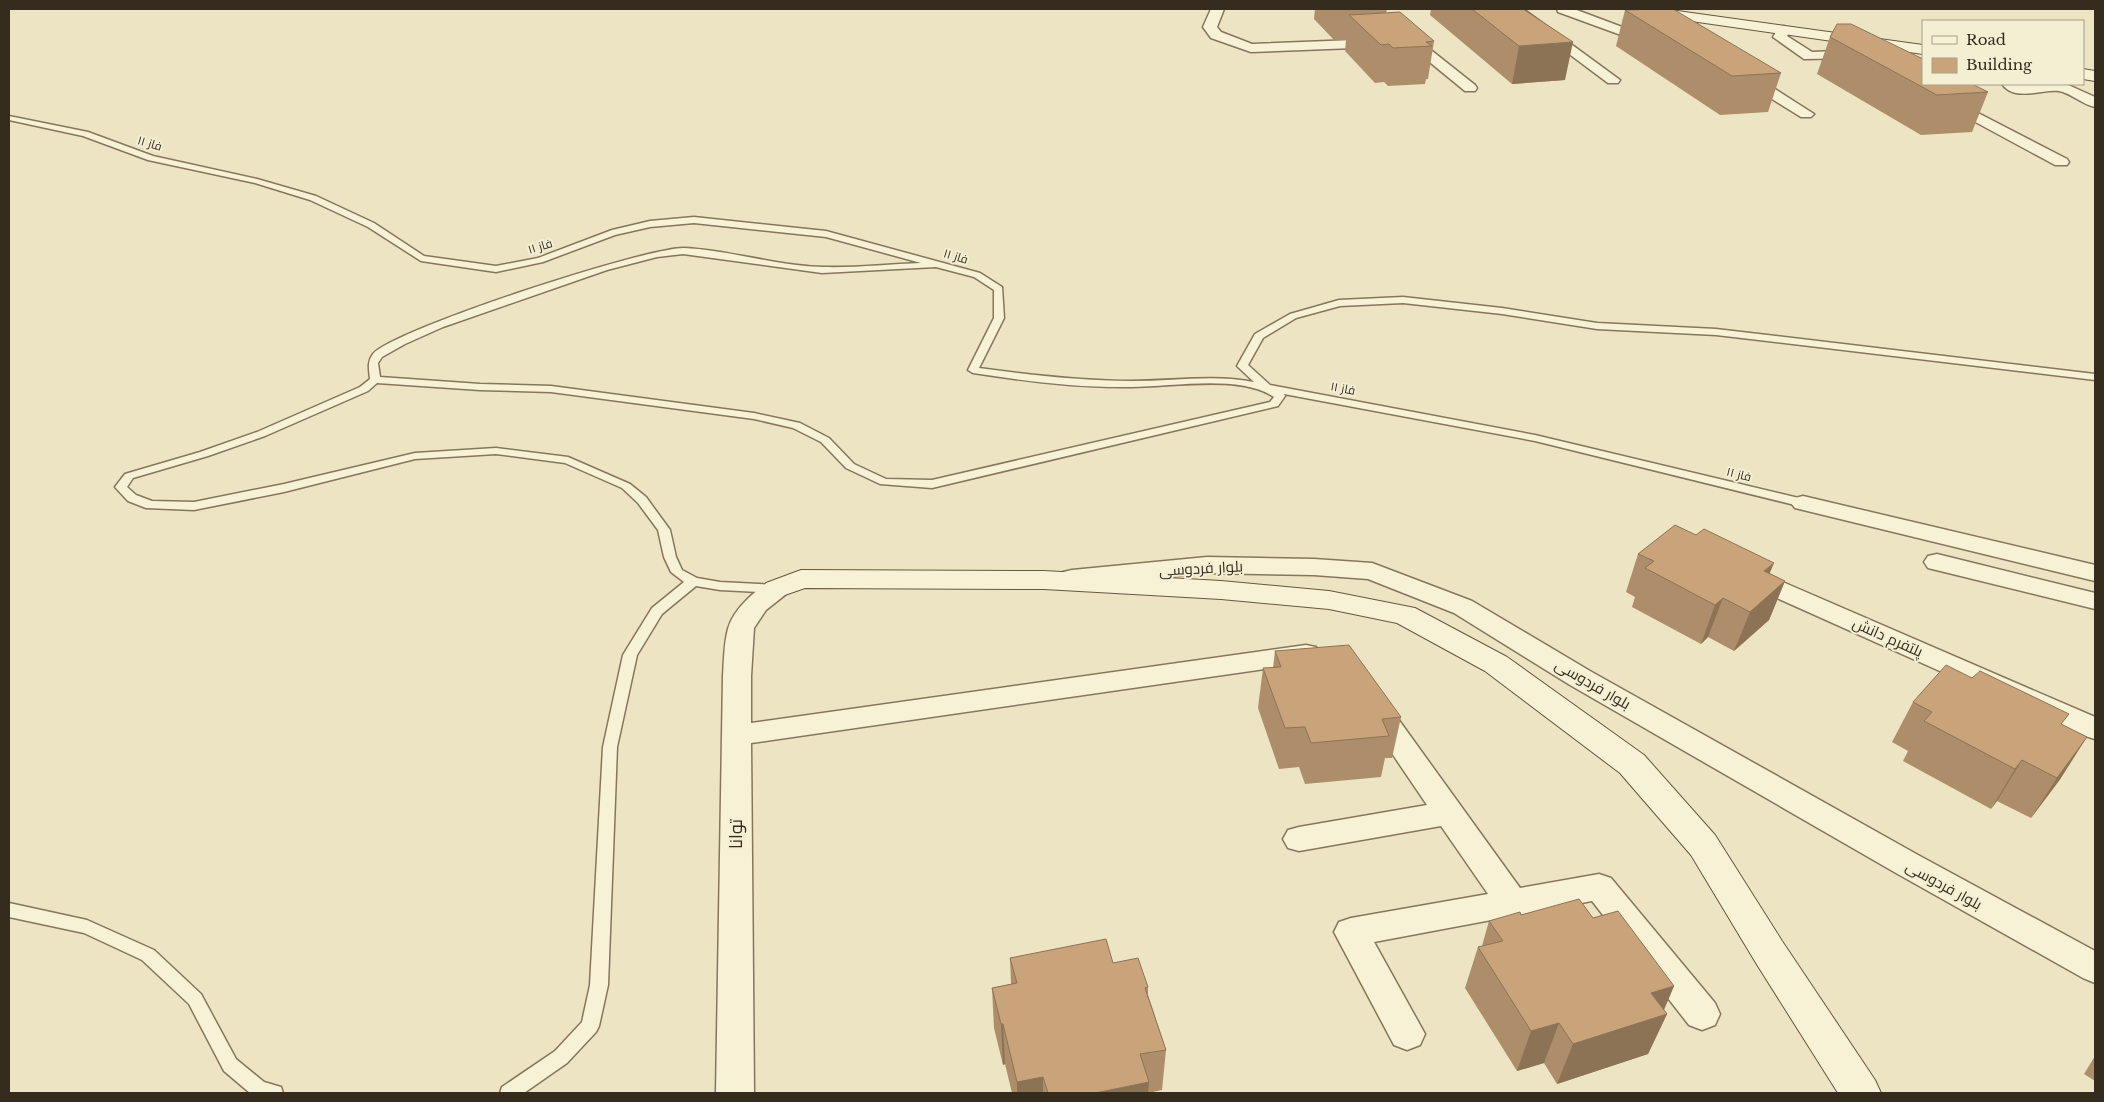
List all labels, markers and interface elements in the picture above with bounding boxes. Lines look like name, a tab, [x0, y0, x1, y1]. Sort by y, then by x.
legend	[1922, 20, 2084, 85]
text: Road	[1966, 30, 2006, 49]
text: Building	[1966, 55, 2033, 74]
street label: فاز ۱۱	[136, 132, 164, 154]
street label: فاز ۱۱	[526, 235, 554, 257]
street label: فاز ۱۱	[942, 245, 970, 267]
street label: فاز ۱۱	[1329, 378, 1357, 398]
street label: فاز ۱۱	[1725, 464, 1753, 484]
street label: بلوار فردوسی	[1158, 556, 1244, 581]
street label: پلتفرم دانش	[1850, 613, 1926, 662]
street label: بلوار فردوسی	[1551, 655, 1634, 714]
street label: توانا	[725, 819, 747, 849]
street label: بلوار فردوسی	[1902, 856, 1985, 915]

